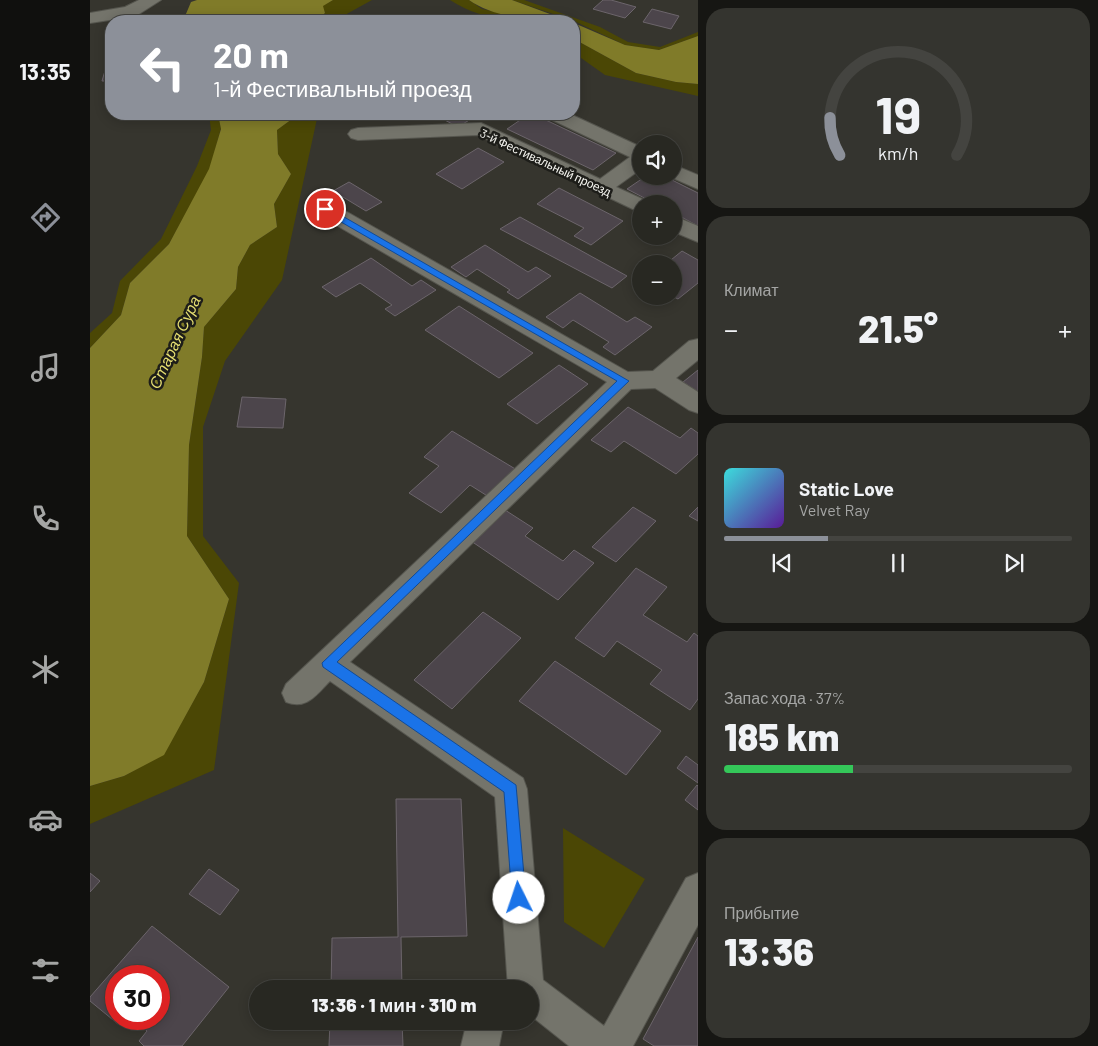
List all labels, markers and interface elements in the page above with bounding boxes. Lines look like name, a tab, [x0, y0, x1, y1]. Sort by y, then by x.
text: 20 m	[213, 33, 289, 75]
icon: left	[130, 35, 195, 100]
text: 13:35	[19, 58, 71, 84]
text: 1-й Фестивальный проезд	[213, 75, 472, 101]
text: 19	[875, 82, 921, 144]
street label: 3-й Фестивальный проезд	[478, 125, 614, 199]
map controls	[632, 135, 682, 305]
button: sound	[632, 135, 682, 185]
text: km/h	[878, 142, 918, 164]
pin	[304, 188, 346, 230]
icon: arrive	[311, 195, 339, 223]
button: +	[632, 195, 682, 245]
icon: directions	[28, 200, 63, 235]
button: −	[632, 255, 682, 305]
text: Климат	[724, 280, 778, 299]
water label: Старая Сура	[144, 292, 204, 391]
text: 21.5°	[858, 305, 938, 351]
text: −	[724, 312, 738, 346]
text: +	[1058, 312, 1072, 346]
icon: music	[28, 350, 63, 385]
text: Static Love	[799, 477, 894, 500]
text: Velvet Ray	[799, 500, 870, 519]
icon: phone	[28, 501, 63, 536]
icon: previous	[768, 549, 796, 577]
icon: pause	[884, 549, 912, 577]
icon: next	[1000, 549, 1028, 577]
icon: climate	[28, 652, 63, 687]
text: Запас хода · 37%	[724, 688, 845, 707]
text: 185 km	[724, 713, 839, 759]
icon: car	[28, 802, 63, 837]
position arrow	[492, 871, 544, 923]
text: Прибытие	[724, 903, 799, 922]
text: 13:36	[724, 928, 814, 974]
icon: filters	[28, 953, 63, 988]
speed limit sign: 30	[105, 965, 170, 1030]
text: 13:36 · 1 мин · 310 m	[312, 993, 477, 1016]

